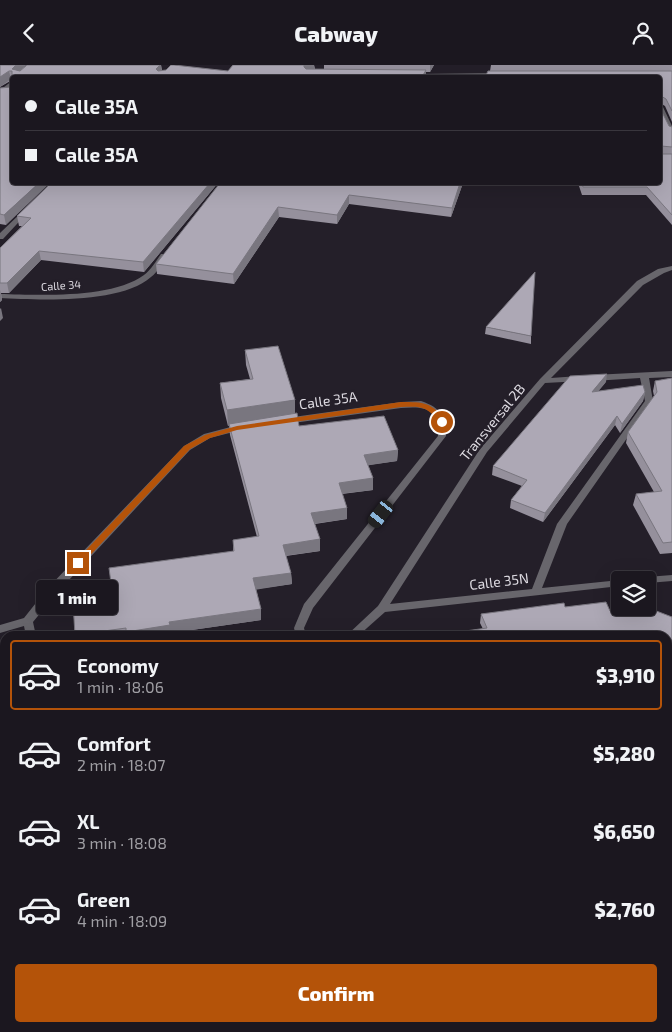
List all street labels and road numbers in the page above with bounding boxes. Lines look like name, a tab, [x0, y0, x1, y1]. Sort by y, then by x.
street label: Calle 34	[41, 277, 82, 293]
street label: Transversal 2B	[456, 380, 528, 464]
street label: Calle 35A	[298, 387, 358, 412]
street label: Calle 35N	[468, 569, 530, 593]

